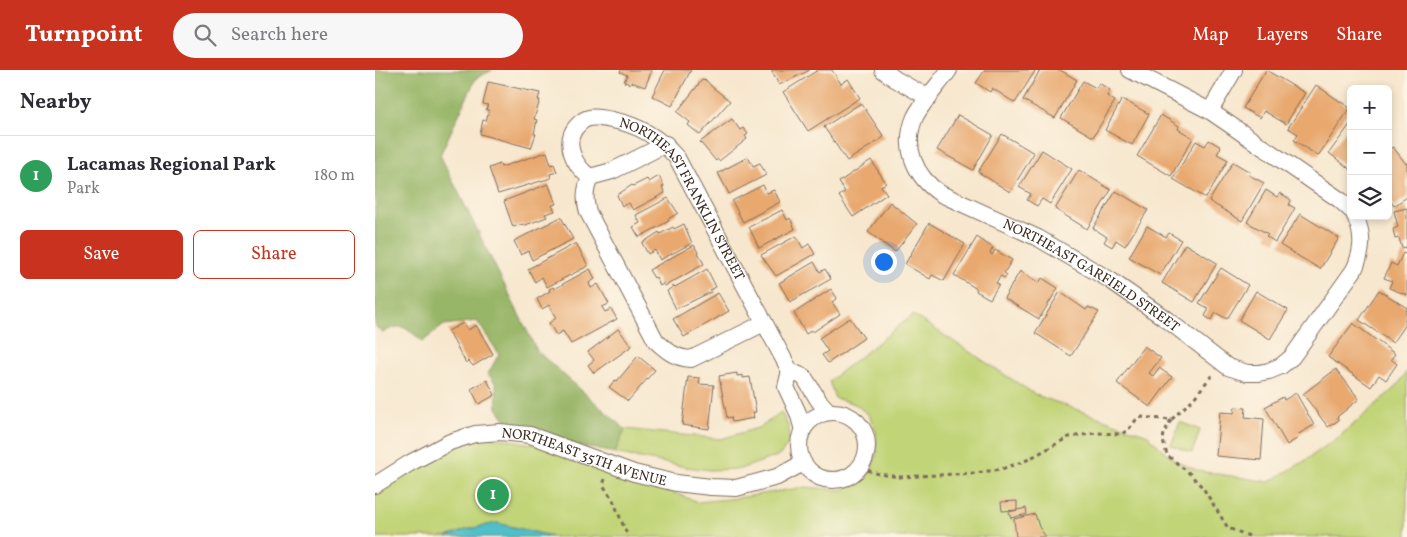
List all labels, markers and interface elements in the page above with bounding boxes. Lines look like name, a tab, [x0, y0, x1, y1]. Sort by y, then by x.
search box	[173, 13, 523, 58]
text: Turnpoint	[25, 18, 143, 52]
icon: search	[191, 21, 219, 49]
text: Search here	[231, 22, 328, 48]
text: Map	[1192, 23, 1228, 48]
text: Layers	[1256, 23, 1308, 48]
text: Share	[1336, 23, 1382, 48]
map controls	[1347, 85, 1392, 220]
button: +	[1347, 85, 1392, 130]
text: Nearby	[20, 88, 91, 117]
street label: NORTHEAST FRANKLIN STREET	[617, 114, 748, 284]
button: −	[1347, 130, 1392, 175]
text: Lacamas Regional Park	[67, 152, 276, 178]
text: 1	[33, 165, 39, 187]
text: 180 m	[314, 165, 355, 187]
button: layers	[1347, 175, 1392, 220]
text: Park	[67, 178, 100, 200]
street label: NORTHEAST GARFIELD STREET	[999, 215, 1183, 337]
button: Save	[20, 230, 183, 279]
button: Share	[193, 230, 355, 279]
your location	[871, 249, 897, 275]
street label: NORTHEAST 35TH AVENUE	[501, 424, 669, 491]
pin: 1	[477, 476, 509, 514]

